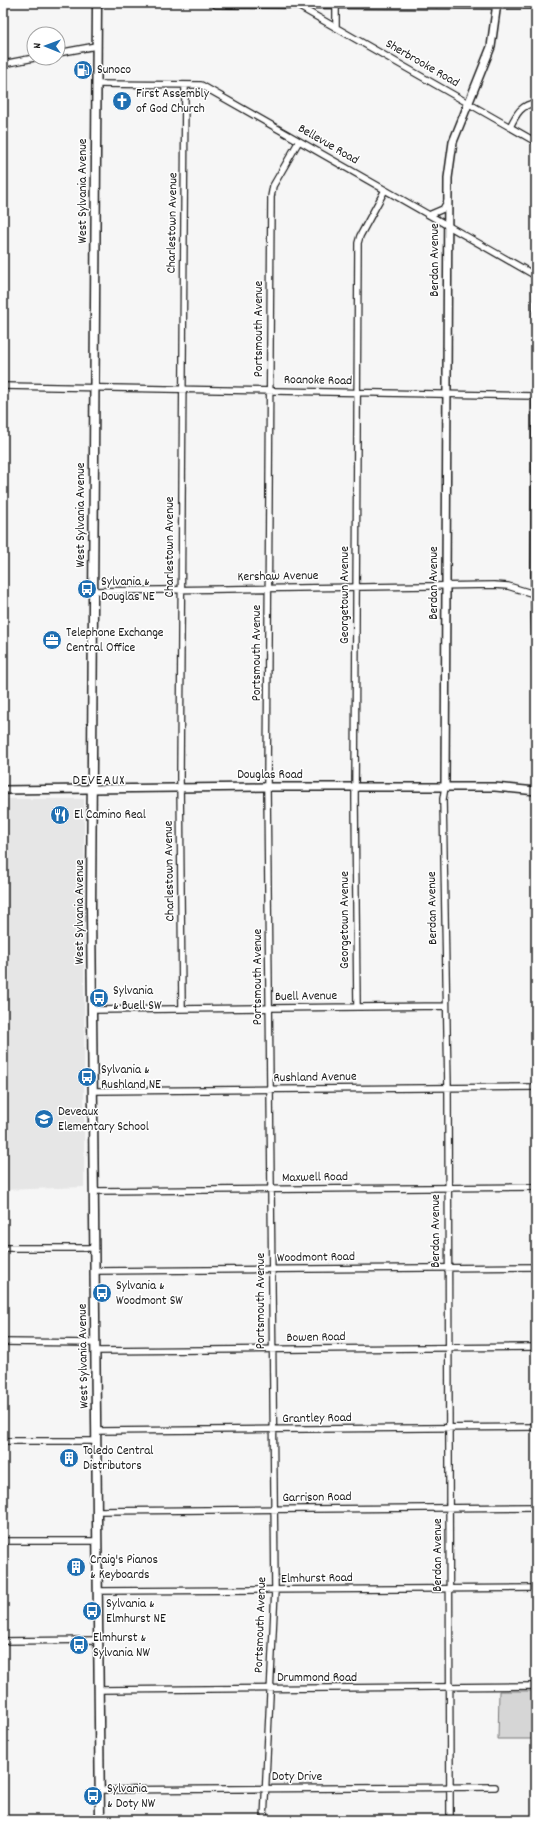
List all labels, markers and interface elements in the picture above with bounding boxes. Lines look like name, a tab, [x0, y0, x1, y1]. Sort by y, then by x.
north arrow	[26, 26, 66, 66]
street label: Sherbrooke Road	[381, 35, 463, 93]
text: N	[30, 42, 46, 49]
fuel station icon: Sunoco	[72, 59, 94, 81]
place label: Sunoco	[97, 61, 131, 80]
place label: First Assembly of God Church	[136, 85, 210, 119]
church icon: First Assembly of God Church	[111, 90, 133, 112]
street label: Bellevue Road	[294, 120, 362, 170]
street label: West Sylvania Avenue	[74, 138, 93, 244]
street label: Charlestown Avenue	[163, 172, 183, 274]
street label: Berdan Avenue	[426, 223, 445, 297]
street label: Portsmouth Avenue	[250, 281, 269, 377]
street label: Roanoke Road	[284, 371, 352, 391]
street label: West Sylvania Avenue	[72, 462, 91, 568]
street label: Charlestown Avenue	[161, 496, 180, 598]
street label: Georgetown Avenue	[336, 546, 355, 644]
street label: Berdan Avenue	[425, 546, 444, 620]
street label: Kershaw Avenue	[237, 567, 319, 587]
place label: Sylvania & Douglas NE	[101, 573, 155, 607]
bus stop icon: Sylvania & Douglas NE	[76, 578, 98, 600]
street label: Portsmouth Avenue	[248, 605, 267, 701]
place label: Telephone Exchange Central Office	[66, 624, 164, 658]
office icon: Telephone Exchange Central Office	[41, 629, 63, 651]
street label: Douglas Road	[237, 766, 303, 785]
district label: DEVEAUX	[72, 771, 126, 791]
restaurant icon: El Camino Real	[49, 804, 71, 826]
place label: El Camino Real	[74, 806, 146, 825]
street label: Charlestown Avenue	[160, 820, 180, 922]
street label: West Sylvania Avenue	[71, 859, 90, 965]
street label: Georgetown Avenue	[336, 871, 355, 969]
street label: Berdan Avenue	[423, 871, 443, 945]
street label: Portsmouth Avenue	[249, 929, 268, 1025]
place label: Sylvania & Buell SW	[113, 982, 162, 1016]
bus stop icon: Sylvania & Buell SW	[88, 987, 110, 1009]
street label: Buell Avenue	[275, 987, 338, 1007]
place label: Sylvania & Rushland NE	[101, 1061, 161, 1095]
bus stop icon: Sylvania & Rushland NE	[76, 1066, 98, 1088]
street label: Rushland Avenue	[273, 1068, 357, 1088]
place label: Deveaux Elementary School	[58, 1103, 149, 1137]
school or university icon: Deveaux Elementary School	[33, 1108, 55, 1130]
street label: Maxwell Road	[282, 1168, 348, 1188]
street label: Berdan Avenue	[427, 1194, 446, 1268]
street label: Woodmont Road	[277, 1248, 355, 1268]
street label: Portsmouth Avenue	[252, 1253, 271, 1349]
place label: Sylvania & Woodmont SW	[116, 1277, 183, 1311]
bus stop icon: Sylvania & Woodmont SW	[91, 1282, 113, 1304]
street label: West Sylvania Avenue	[74, 1303, 94, 1409]
street label: Bowen Road	[286, 1328, 346, 1348]
street label: Grantley Road	[282, 1409, 352, 1429]
place label: Toledo Central Distributors	[83, 1442, 153, 1476]
building icon: Toledo Central Distributors	[58, 1447, 80, 1469]
street label: Garrison Road	[282, 1488, 352, 1508]
street label: Berdan Avenue	[429, 1518, 448, 1592]
place label: Craig's Pianos & Keyboards	[90, 1551, 158, 1585]
building icon: Craig's Pianos & Keyboards	[65, 1556, 87, 1578]
street label: Elmhurst Road	[281, 1569, 353, 1589]
street label: Portsmouth Avenue	[250, 1576, 272, 1674]
place label: Sylvania & Elmhurst NE	[106, 1595, 166, 1629]
bus stop icon: Sylvania & Elmhurst NE	[81, 1600, 103, 1622]
place label: Elmhurst & Sylvania NW	[93, 1629, 150, 1663]
bus stop icon: Elmhurst & Sylvania NW	[68, 1634, 90, 1656]
street label: Drummond Road	[277, 1669, 357, 1688]
street label: Doty Drive	[272, 1768, 323, 1787]
place label: Sylvania & Doty NW	[107, 1780, 156, 1814]
bus stop icon: Sylvania & Doty NW	[82, 1785, 104, 1807]

